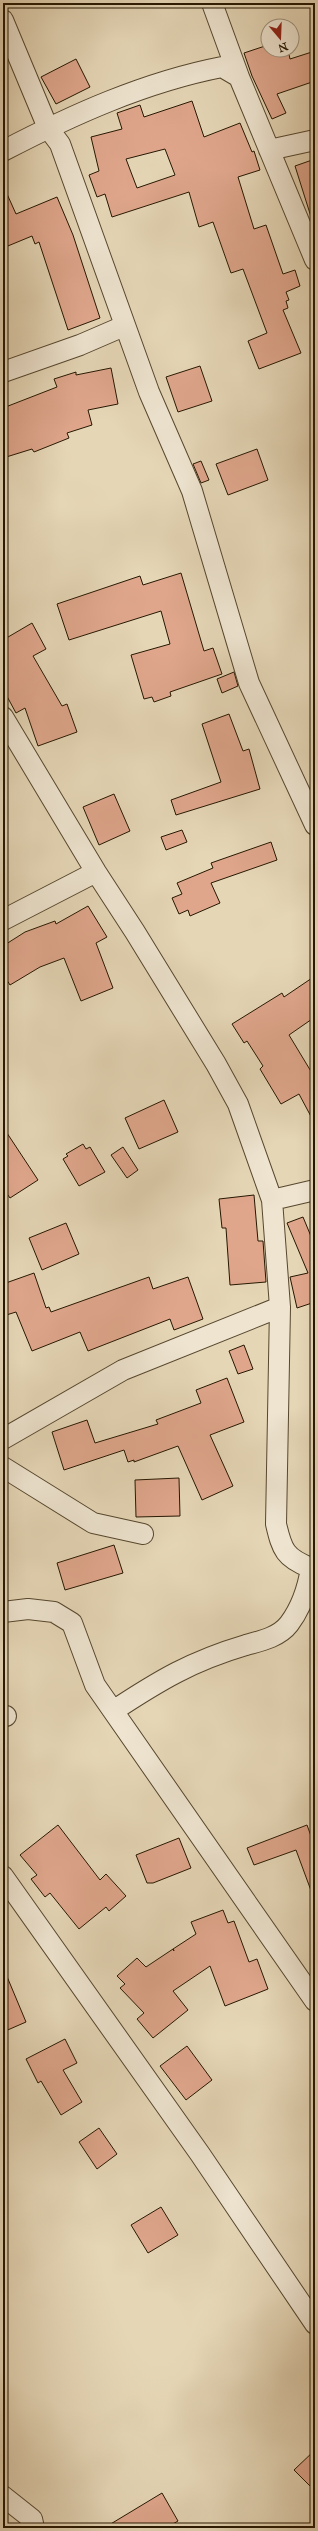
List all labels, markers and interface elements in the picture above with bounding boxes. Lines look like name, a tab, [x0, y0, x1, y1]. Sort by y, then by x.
north arrow	[260, 18, 300, 58]
text: N	[276, 39, 290, 55]

